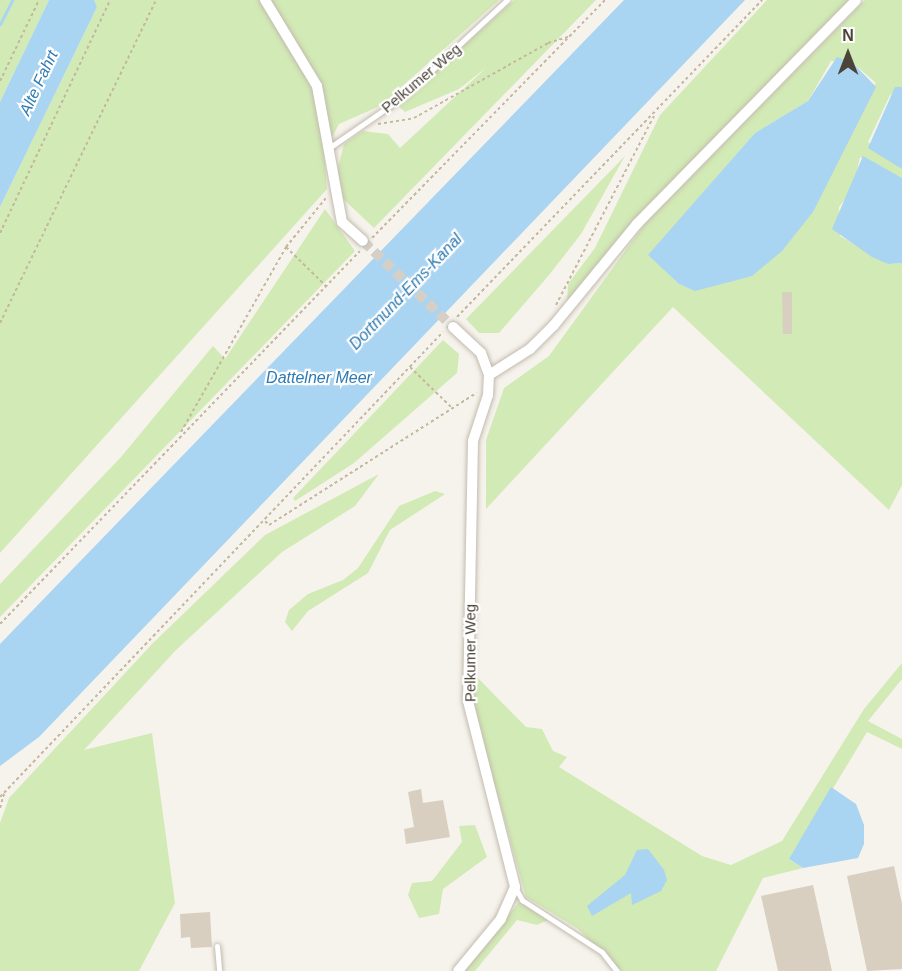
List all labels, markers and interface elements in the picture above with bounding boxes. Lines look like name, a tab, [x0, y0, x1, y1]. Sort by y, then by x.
north arrow	[818, 24, 878, 84]
text: N	[842, 27, 854, 44]
street label: Pelkumer Weg	[378, 40, 464, 116]
water label: Alte Fahrt	[16, 48, 62, 118]
water label: Dortmund-Ems-Kanal	[346, 230, 466, 354]
water label: Dattelner Meer	[266, 368, 372, 388]
street label: Pelkumer Weg	[461, 604, 479, 702]

